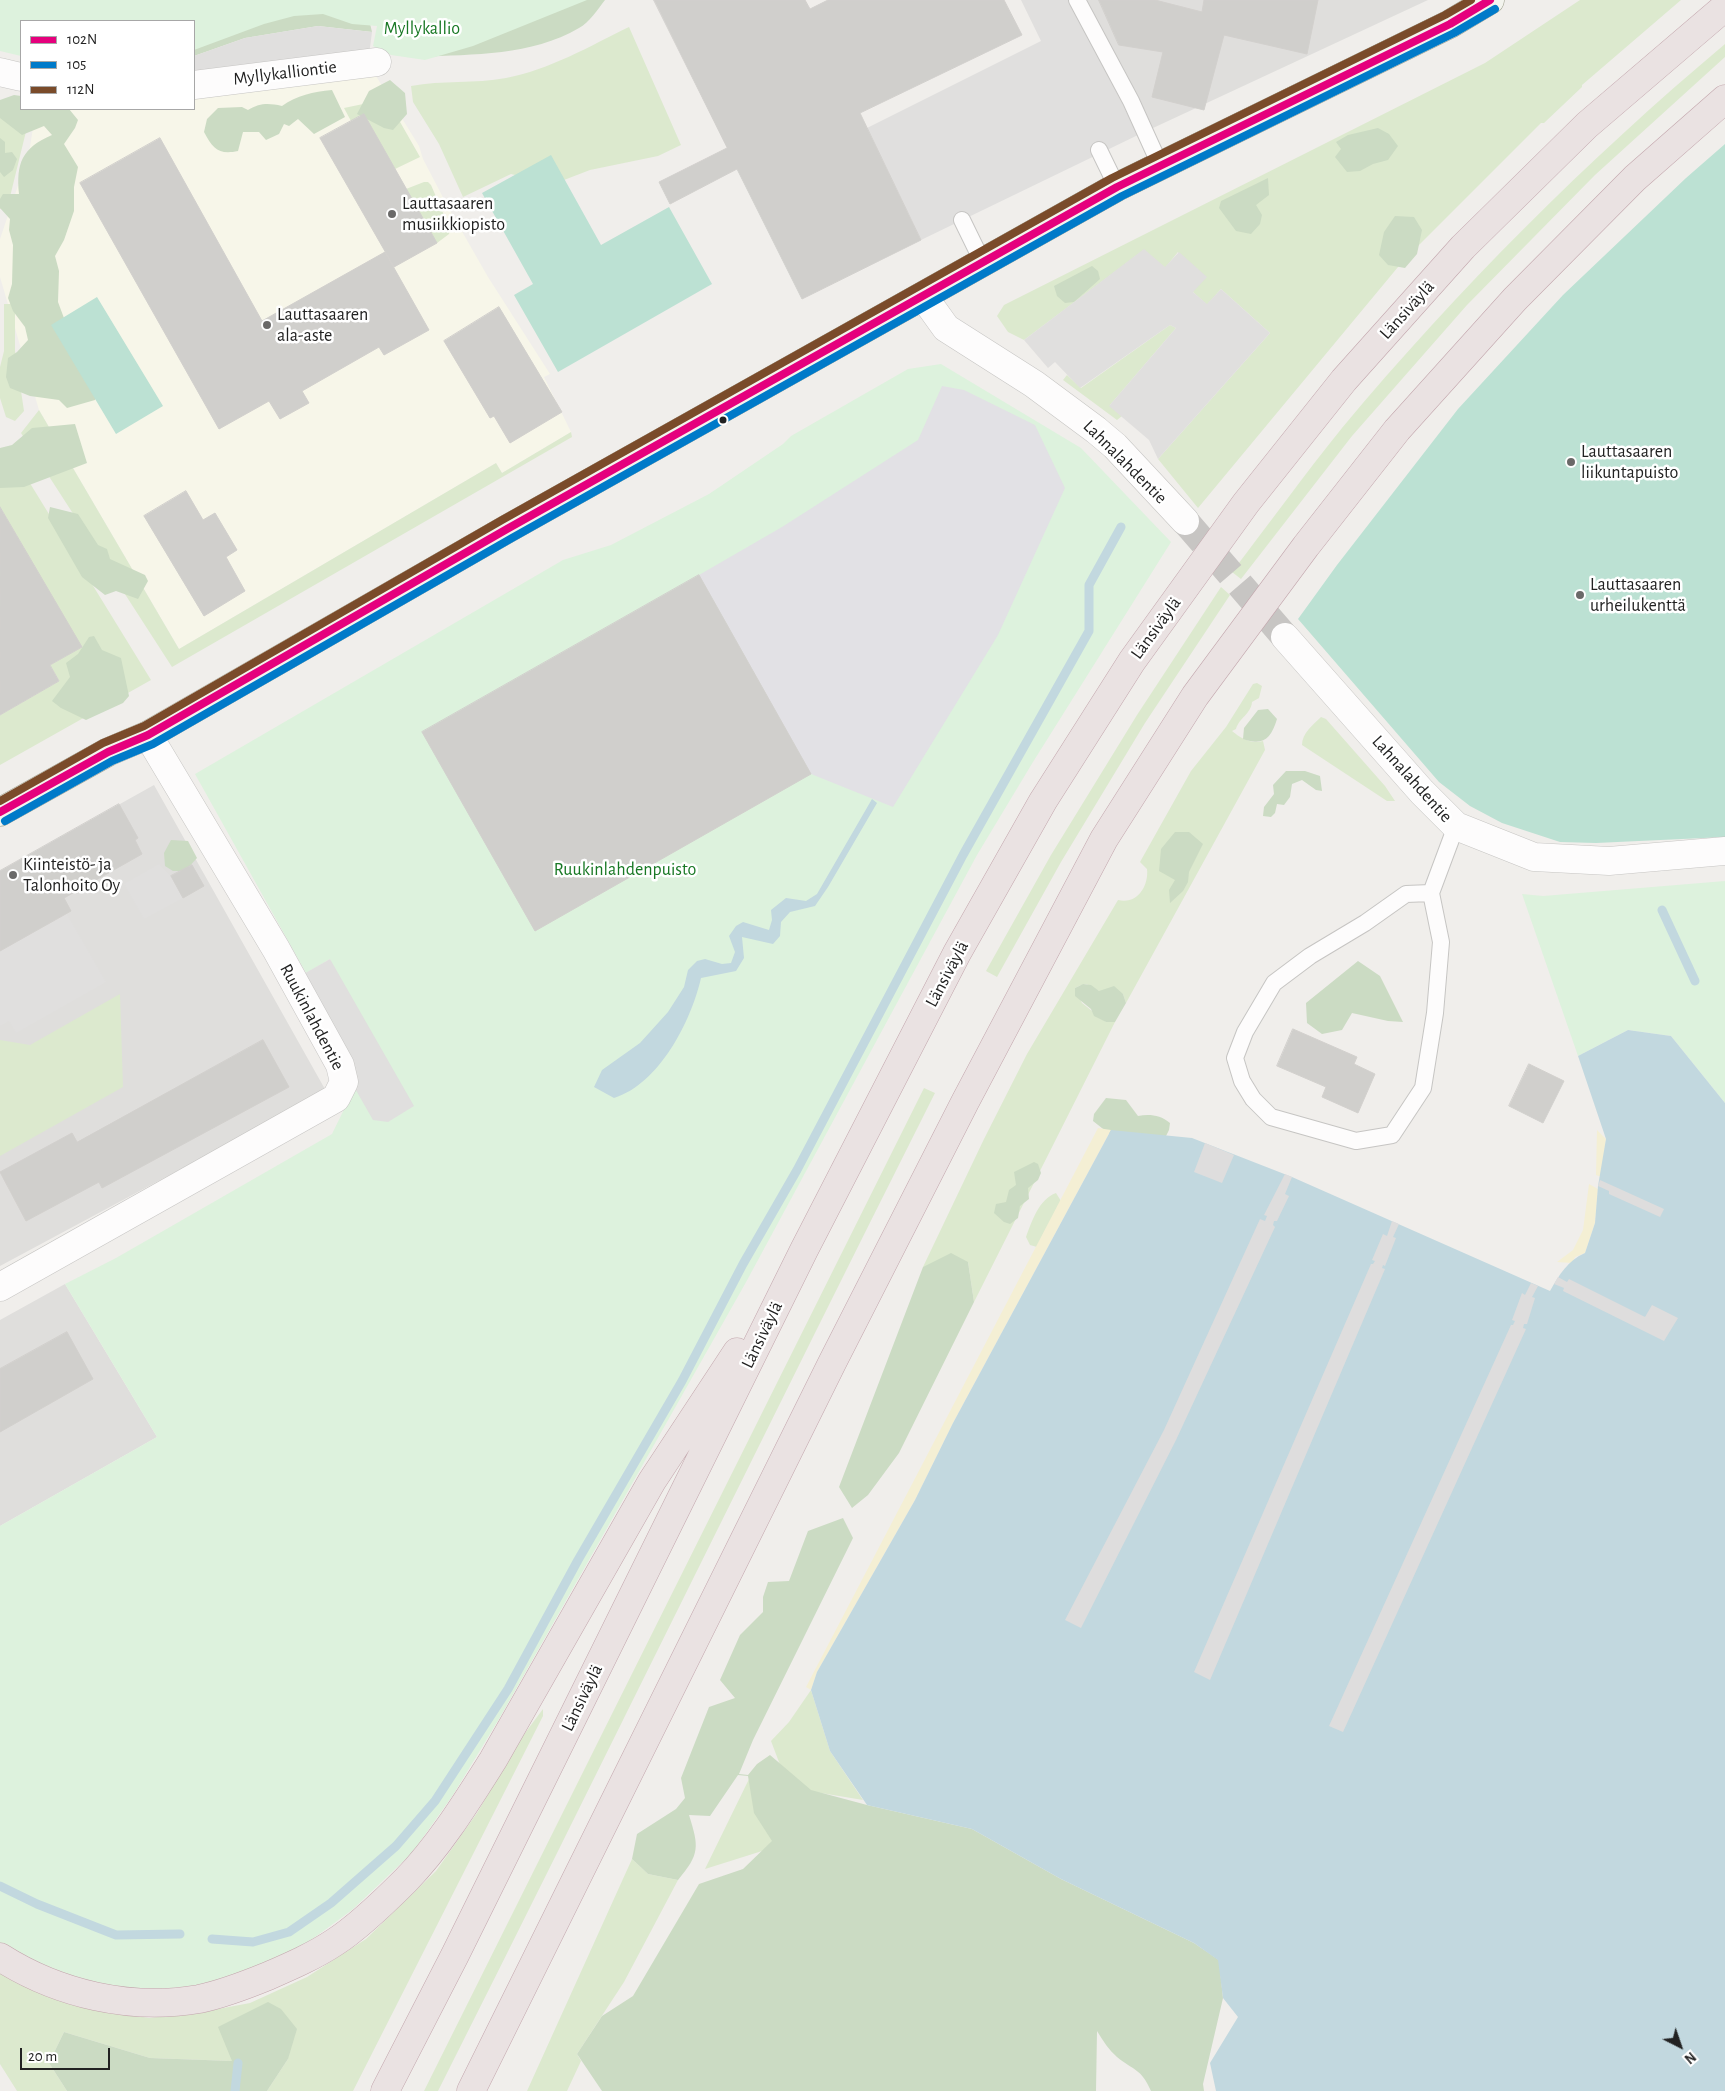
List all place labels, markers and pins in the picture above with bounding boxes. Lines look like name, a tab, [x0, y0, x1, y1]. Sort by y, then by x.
place label: Lauttasaaren musiikkiopisto	[402, 193, 505, 235]
marker: Lauttasaaren musiikkiopisto	[386, 208, 398, 220]
place label: Lauttasaaren ala-aste	[277, 304, 368, 346]
marker: Lauttasaaren ala-aste	[261, 319, 273, 331]
unlabelled marker	[718, 415, 728, 425]
place label: Lauttasaaren liikuntapuisto	[1581, 441, 1678, 484]
marker: Lauttasaaren liikuntapuisto	[1565, 456, 1577, 468]
place label: Lauttasaaren urheilukenttä	[1590, 574, 1686, 616]
marker: Lauttasaaren urheilukenttä	[1574, 589, 1586, 601]
place label: Kiinteistö- ja Talonhoito Oy	[23, 854, 120, 896]
marker: Kiinteistö- ja Talonhoito Oy	[7, 869, 19, 881]

